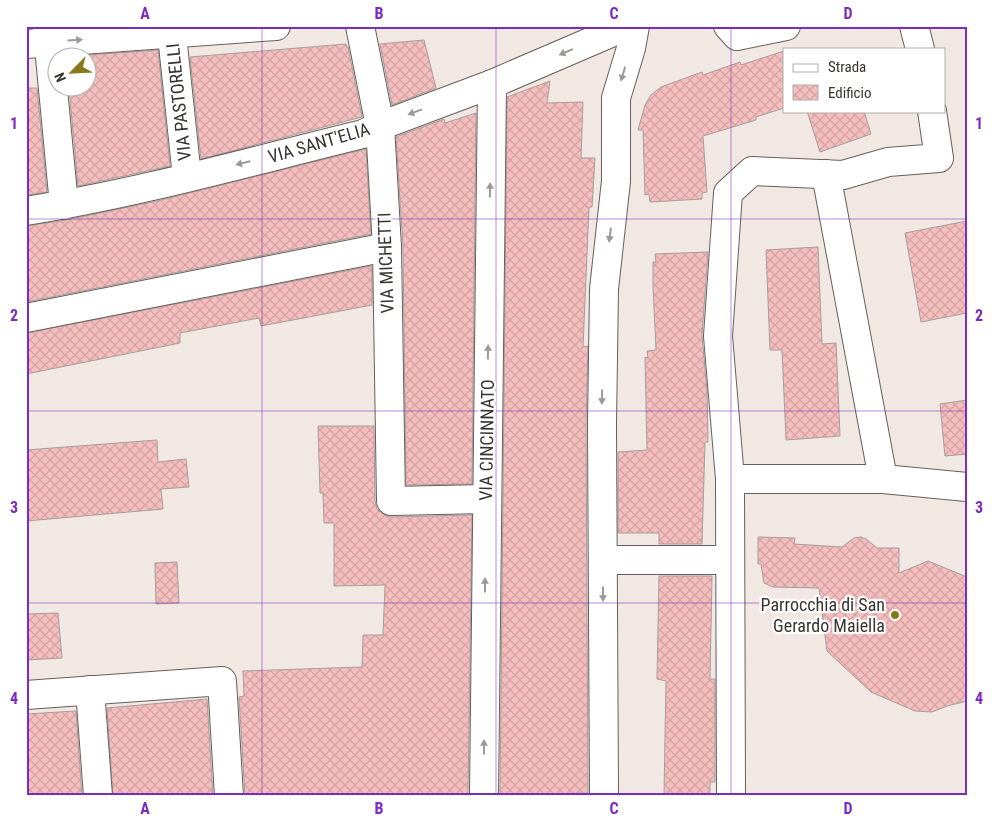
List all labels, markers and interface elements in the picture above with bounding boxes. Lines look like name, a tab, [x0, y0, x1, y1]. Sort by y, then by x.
text: A	[140, 4, 150, 23]
text: B	[375, 4, 384, 23]
text: C	[609, 4, 619, 23]
text: D	[843, 4, 853, 23]
one-way arrow	[67, 36, 83, 44]
street label: VIA PASTORELLI	[162, 42, 195, 162]
north arrow	[48, 48, 98, 98]
one-way arrow	[559, 48, 573, 56]
legend	[783, 48, 946, 112]
text: Strada	[828, 58, 866, 76]
one-way arrow	[619, 66, 627, 81]
text: N	[51, 70, 69, 84]
text: Edificio	[828, 84, 871, 102]
one-way arrow	[407, 108, 422, 116]
text: 1	[10, 114, 18, 133]
text: 1	[975, 114, 983, 133]
street label: VIA SANT'ELIA	[266, 118, 373, 167]
one-way arrow	[236, 160, 251, 168]
one-way arrow	[487, 181, 495, 197]
street label: VIA MICHETTI	[373, 212, 398, 314]
one-way arrow	[606, 227, 614, 243]
text: 2	[10, 306, 18, 325]
text: 2	[975, 306, 983, 325]
one-way arrow	[484, 344, 492, 360]
street label: VIA CINCINNATO	[475, 379, 498, 501]
one-way arrow	[598, 389, 606, 405]
text: 3	[10, 498, 18, 517]
text: 3	[975, 498, 983, 517]
one-way arrow	[482, 576, 490, 592]
one-way arrow	[599, 586, 607, 602]
place label: Parrocchia di San Gerardo Maiella	[761, 594, 885, 636]
marker: Parrocchia di San Gerardo Maiella	[889, 609, 901, 621]
text: 4	[10, 689, 18, 708]
text: 4	[975, 689, 983, 708]
one-way arrow	[480, 739, 488, 755]
text: A	[140, 799, 150, 818]
text: B	[375, 799, 384, 818]
text: C	[609, 799, 619, 818]
text: D	[843, 799, 853, 818]

